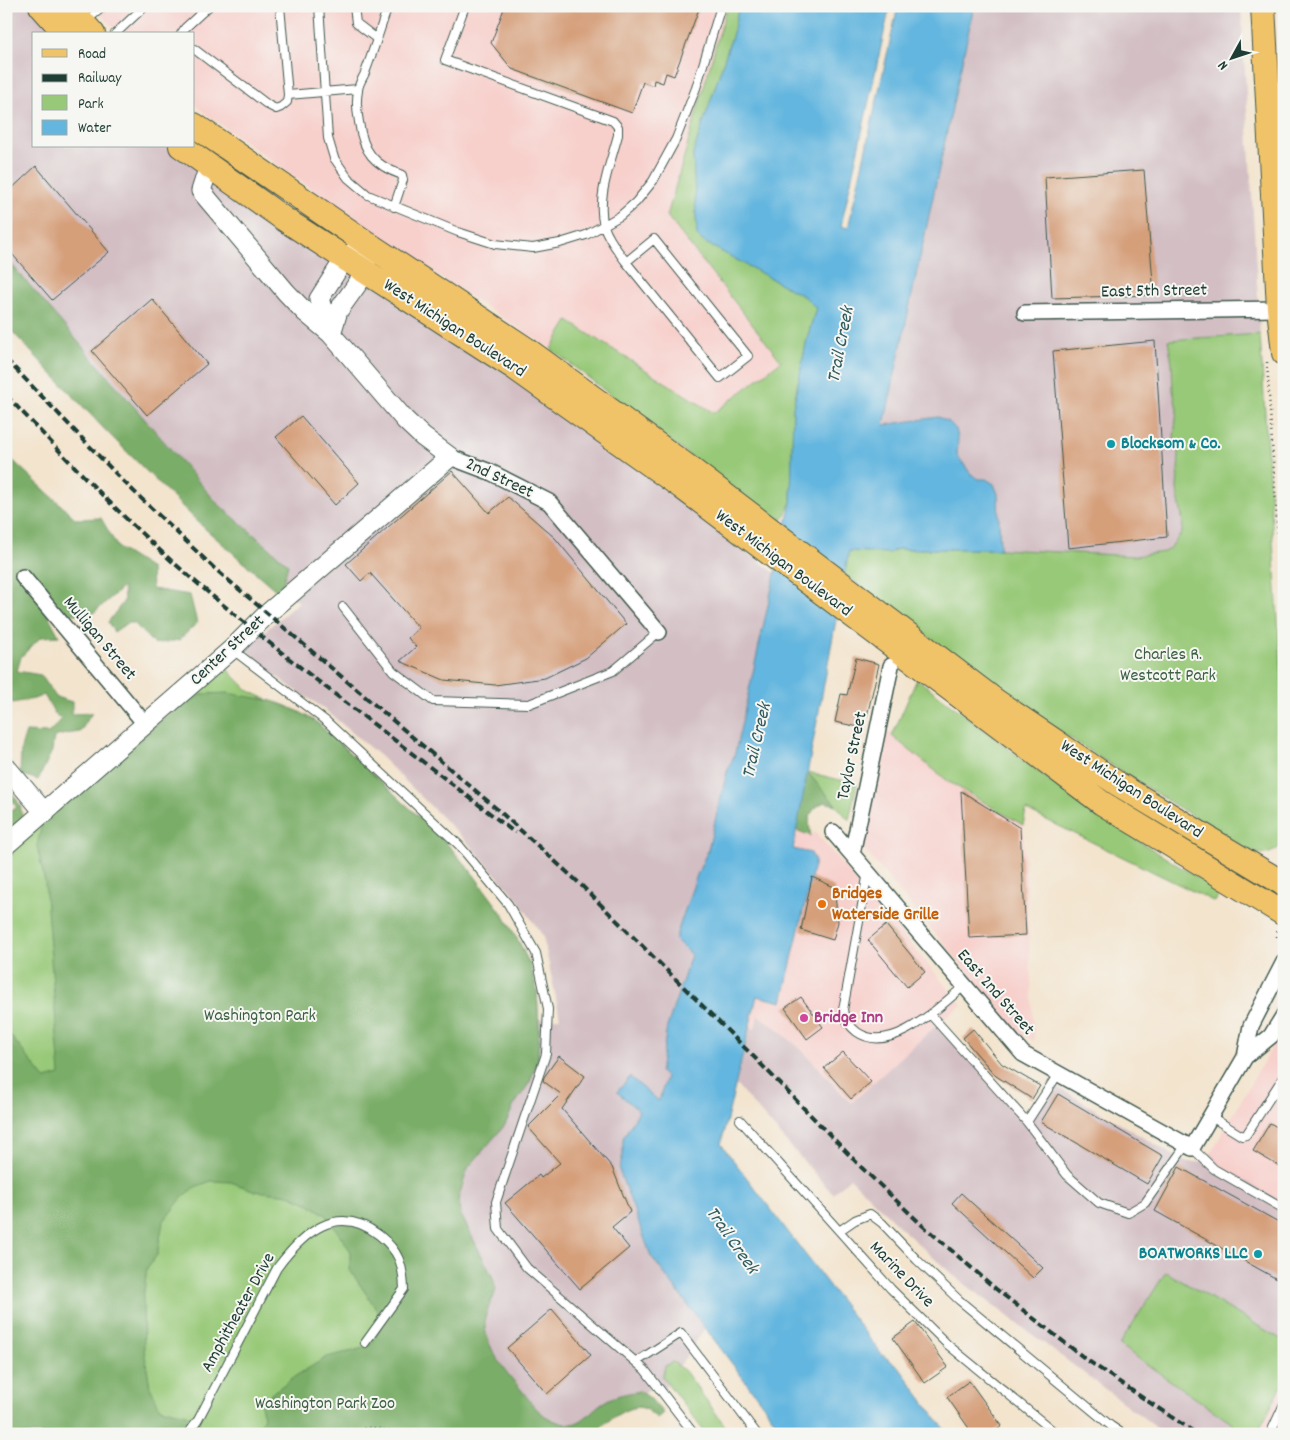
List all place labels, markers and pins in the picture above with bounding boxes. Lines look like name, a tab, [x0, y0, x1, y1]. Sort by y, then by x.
place label: Blocksom & Co.	[1121, 432, 1220, 457]
marker: Blocksom & Co.	[1105, 438, 1117, 450]
place label: Bridges Waterside Grille	[832, 882, 939, 928]
marker: Bridges Waterside Grille	[816, 898, 828, 910]
place label: Bridge Inn	[814, 1006, 883, 1031]
marker: Bridge Inn	[798, 1012, 810, 1024]
place label: BOATWORKS LLC	[1139, 1242, 1248, 1267]
marker: BOATWORKS LLC	[1252, 1248, 1264, 1260]

